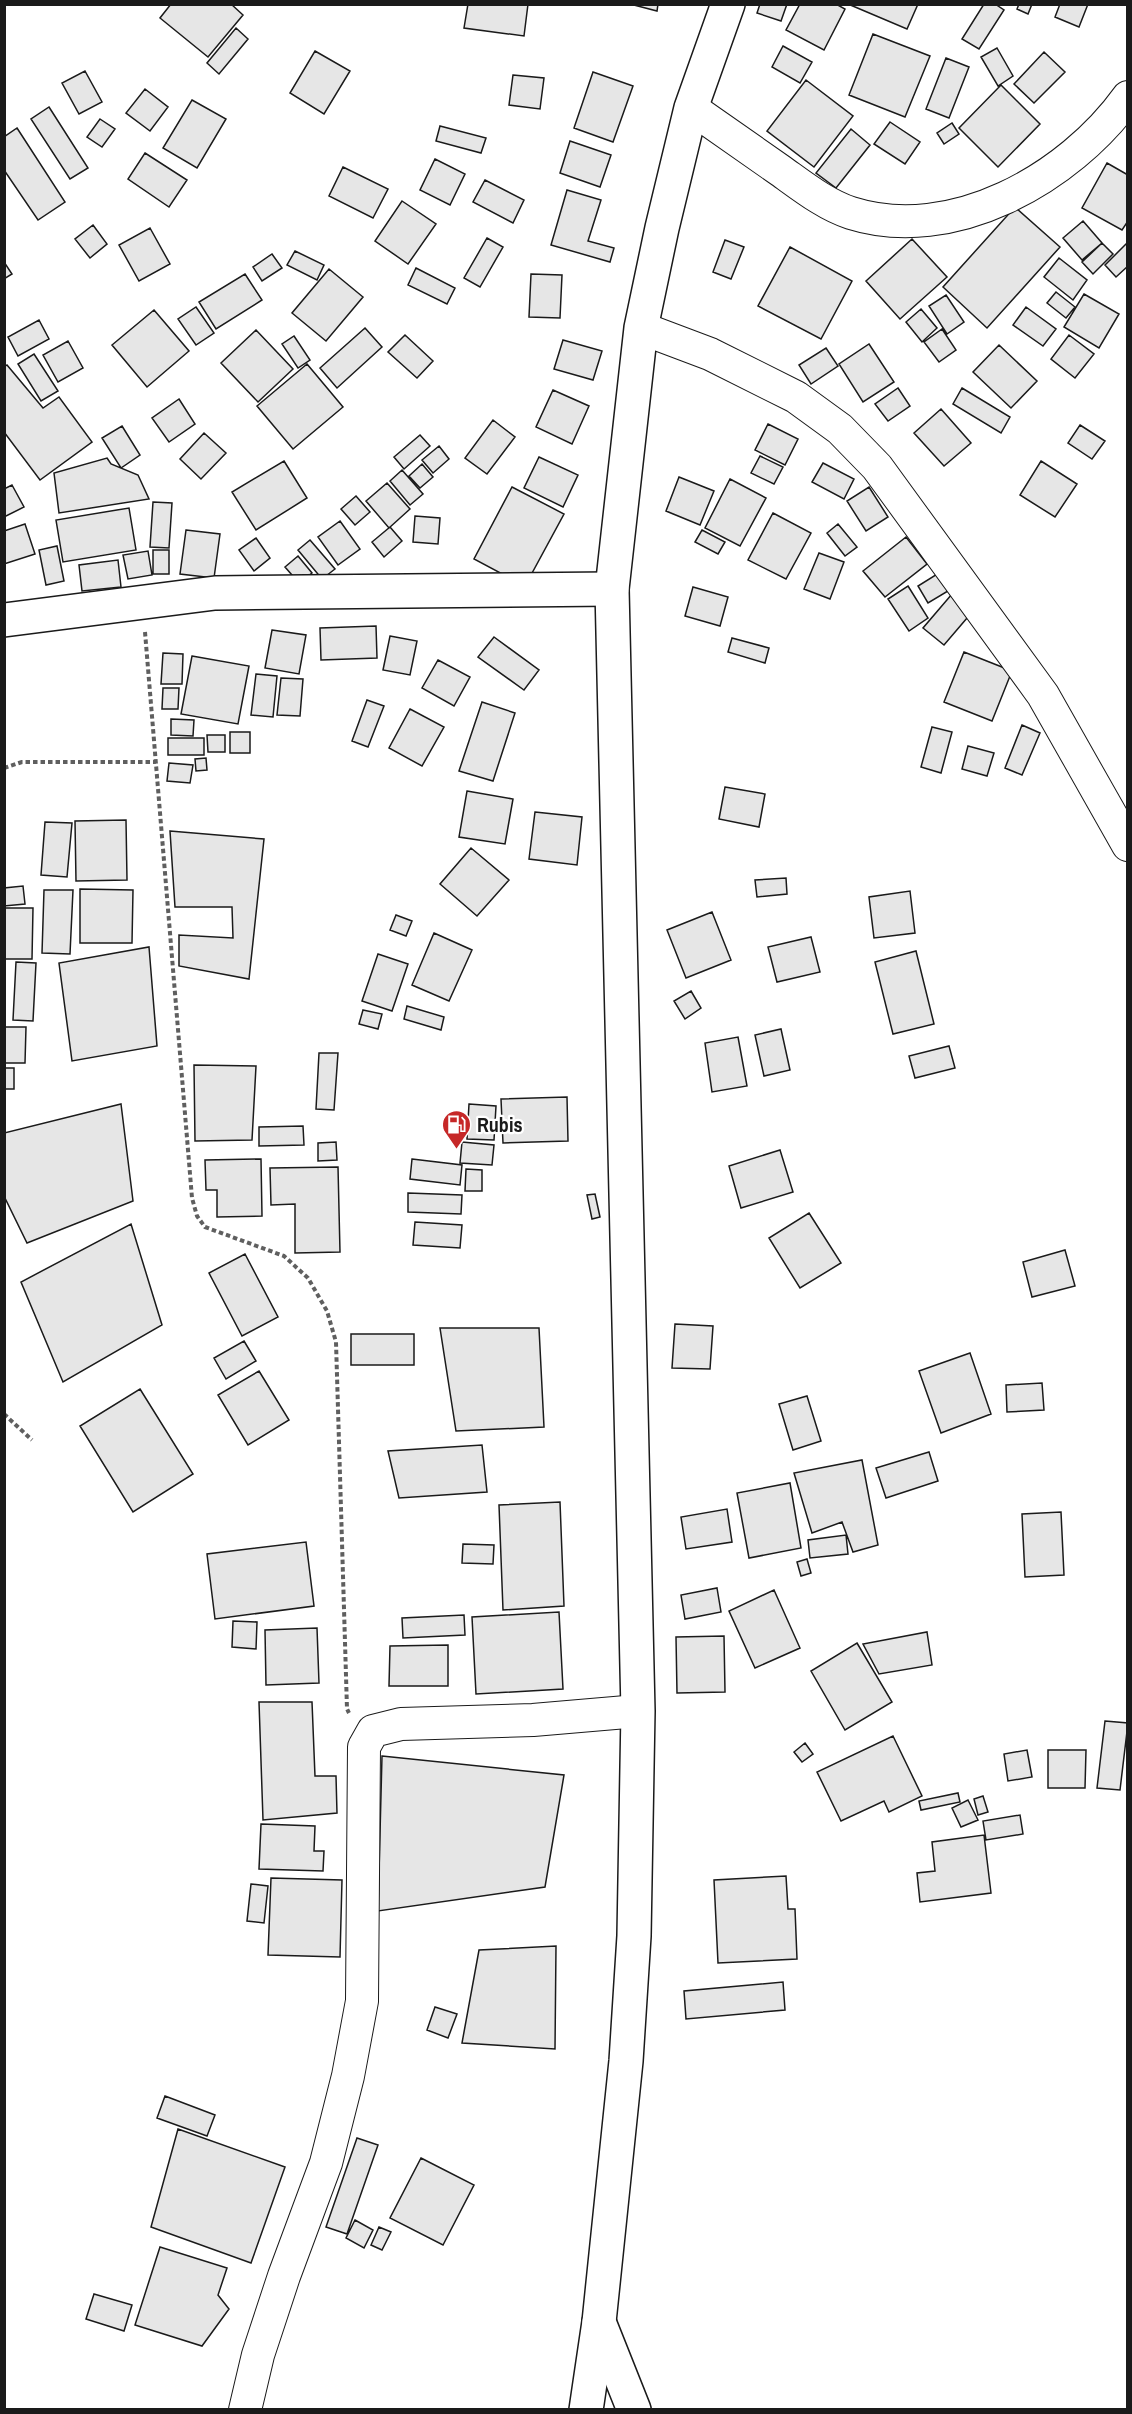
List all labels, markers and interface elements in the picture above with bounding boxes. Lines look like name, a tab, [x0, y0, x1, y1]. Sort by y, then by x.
fuel station icon: Rubis	[440, 1108, 472, 1150]
place label: Rubis	[477, 1111, 523, 1138]

